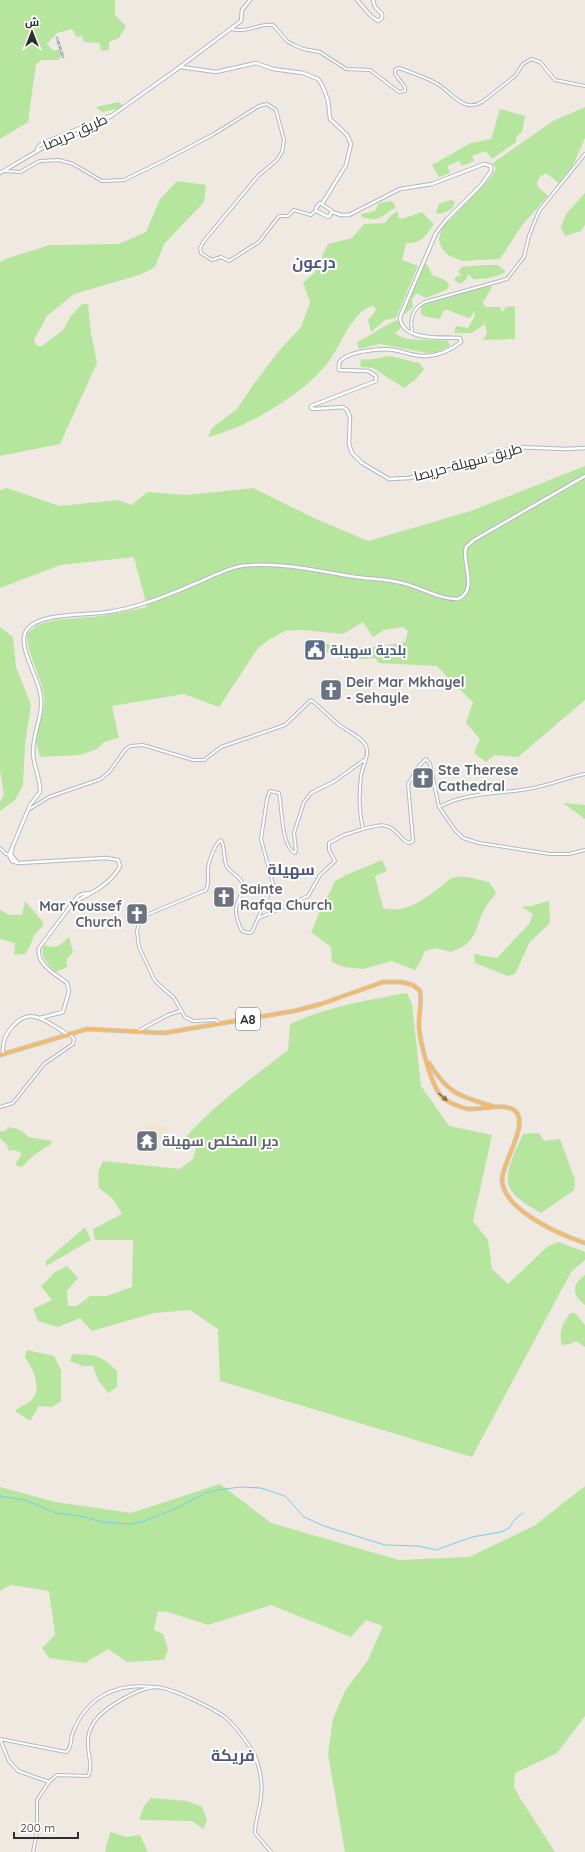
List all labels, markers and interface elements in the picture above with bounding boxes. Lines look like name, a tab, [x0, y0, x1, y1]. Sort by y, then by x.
north arrow	[12, 12, 52, 52]
text: ش	[25, 15, 39, 29]
street label: طريق حريصا	[40, 110, 110, 154]
district label: درعون	[292, 252, 336, 272]
street label: طريق سهيلة-حريصا	[412, 439, 524, 485]
public building icon: بلدية سهيلة	[302, 637, 328, 663]
place label: بلدية سهيلة	[330, 641, 406, 659]
place label: Deir Mar Mkhayel - Sehayle	[346, 673, 464, 707]
church icon: Deir Mar Mkhayel - Sehayle	[318, 677, 344, 703]
place label: Ste Therese Cathedral	[438, 761, 518, 795]
church icon: Ste Therese Cathedral	[410, 765, 436, 791]
district label: سهيلة	[267, 859, 315, 879]
place label: Sainte Rafqa Church	[240, 880, 332, 914]
church icon: Sainte Rafqa Church	[211, 884, 237, 910]
place label: Mar Youssef Church	[39, 897, 123, 931]
church icon: Mar Youssef Church	[124, 901, 150, 927]
road number: A8	[236, 1008, 260, 1030]
one-way arrow	[437, 1092, 448, 1101]
temple icon: دير المخلص سهيلة	[134, 1128, 160, 1154]
place label: دير المخلص سهيلة	[162, 1132, 279, 1150]
district label: فريكة	[211, 1745, 255, 1765]
scale bar	[14, 1814, 78, 1840]
text: 200 m	[20, 1820, 55, 1835]

